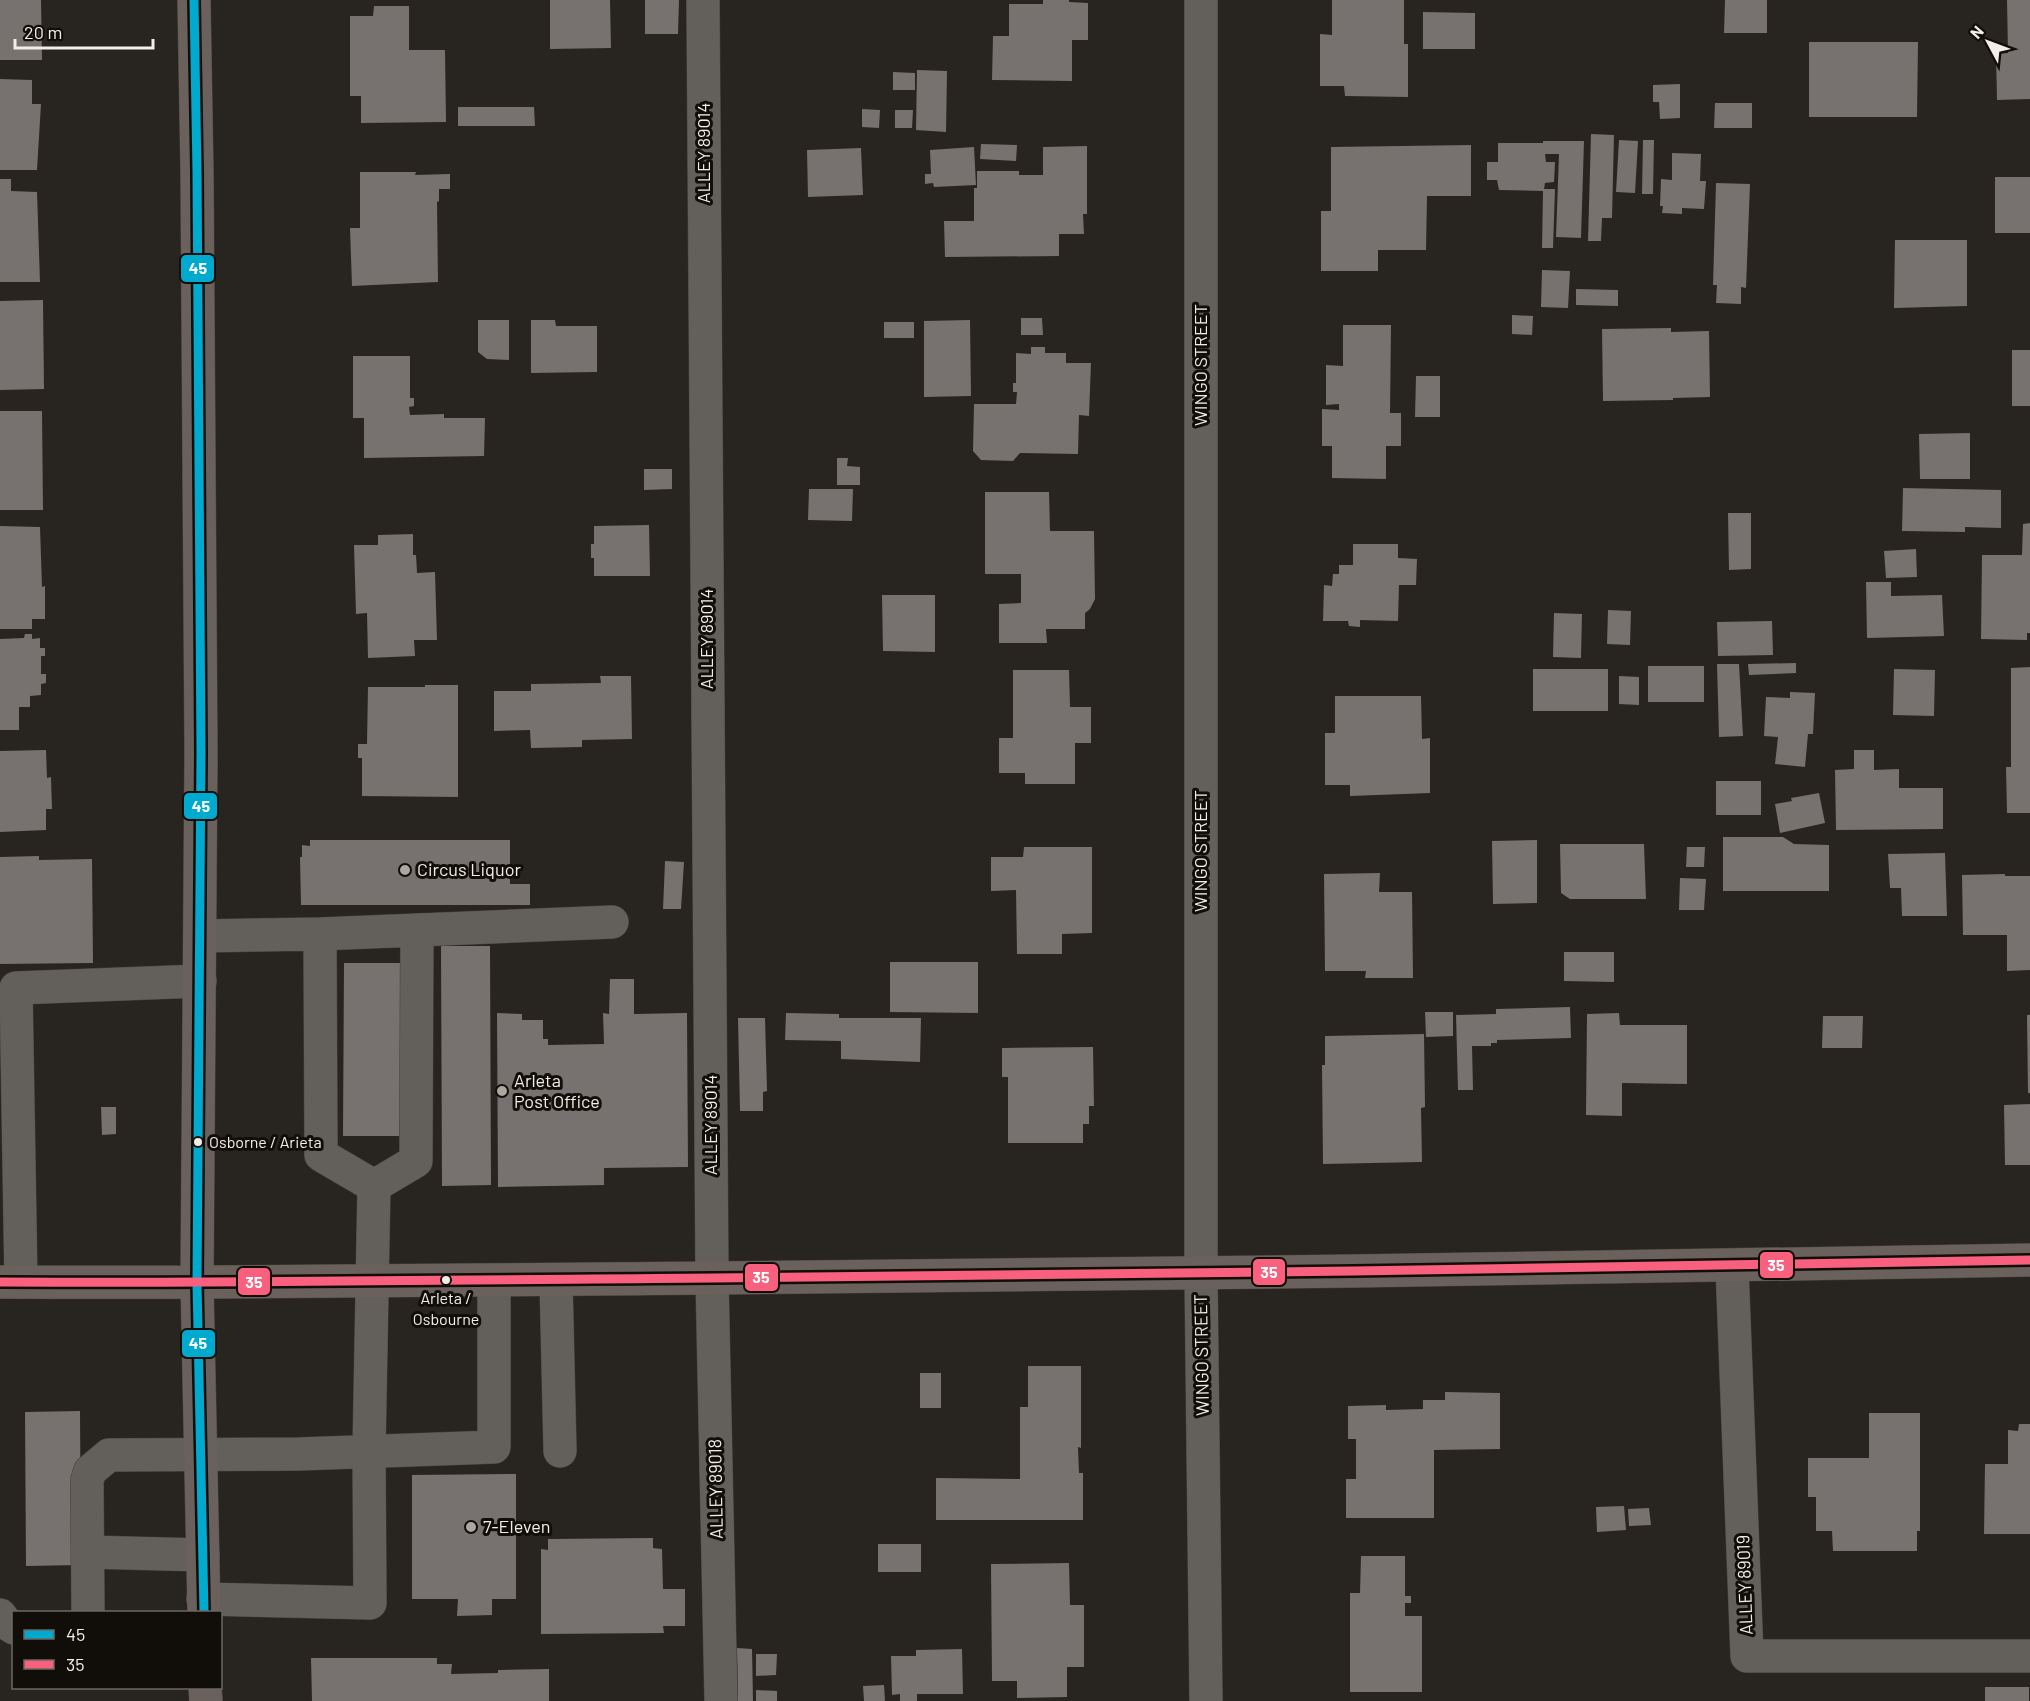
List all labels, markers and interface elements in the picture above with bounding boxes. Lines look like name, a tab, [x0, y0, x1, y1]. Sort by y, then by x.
scale bar	[15, 12, 153, 50]
north arrow	[1958, 12, 2018, 72]
text: 20 m	[24, 21, 62, 43]
text: N	[1966, 22, 1987, 42]
street label: ALLEY 89014	[692, 103, 714, 203]
line badge: 45	[180, 254, 215, 283]
text: 45	[189, 258, 208, 277]
street label: WINGO STREET	[1189, 304, 1211, 426]
street label: ALLEY 89014	[695, 589, 717, 689]
street label: WINGO STREET	[1189, 790, 1211, 912]
line badge: 45	[183, 792, 218, 820]
text: 45	[192, 796, 211, 815]
place label: Circus Liquor	[417, 858, 521, 880]
marker: Circus Liquor	[398, 863, 412, 877]
place label: Arleta Post Office	[514, 1069, 600, 1112]
street label: ALLEY 89014	[699, 1075, 721, 1175]
marker: Arleta Post Office	[495, 1084, 509, 1098]
place label: Osborne / Arieta	[209, 1132, 322, 1151]
marker: Osborne / Arieta	[192, 1136, 204, 1148]
line badge: 35	[1759, 1251, 1794, 1279]
text: 35	[1767, 1255, 1785, 1274]
line badge: 35	[1252, 1258, 1286, 1286]
text: 35	[1260, 1262, 1278, 1281]
line badge: 35	[744, 1263, 779, 1292]
line badge: 35	[237, 1267, 271, 1296]
text: 35	[752, 1267, 770, 1286]
text: 35	[245, 1272, 263, 1291]
marker: Arleta / Osbourne	[440, 1274, 452, 1286]
place label: Arleta / Osbourne	[413, 1288, 479, 1328]
street label: WINGO STREET	[1189, 1294, 1213, 1416]
line badge: 45	[181, 1329, 216, 1358]
text: 45	[189, 1333, 208, 1352]
street label: ALLEY 89018	[703, 1439, 727, 1539]
place label: 7-Eleven	[483, 1515, 551, 1537]
marker: 7-Eleven	[464, 1520, 478, 1534]
street label: ALLEY 89019	[1731, 1535, 1757, 1635]
legend	[12, 1611, 222, 1689]
text: 45	[66, 1623, 85, 1645]
text: 35	[66, 1653, 85, 1675]

